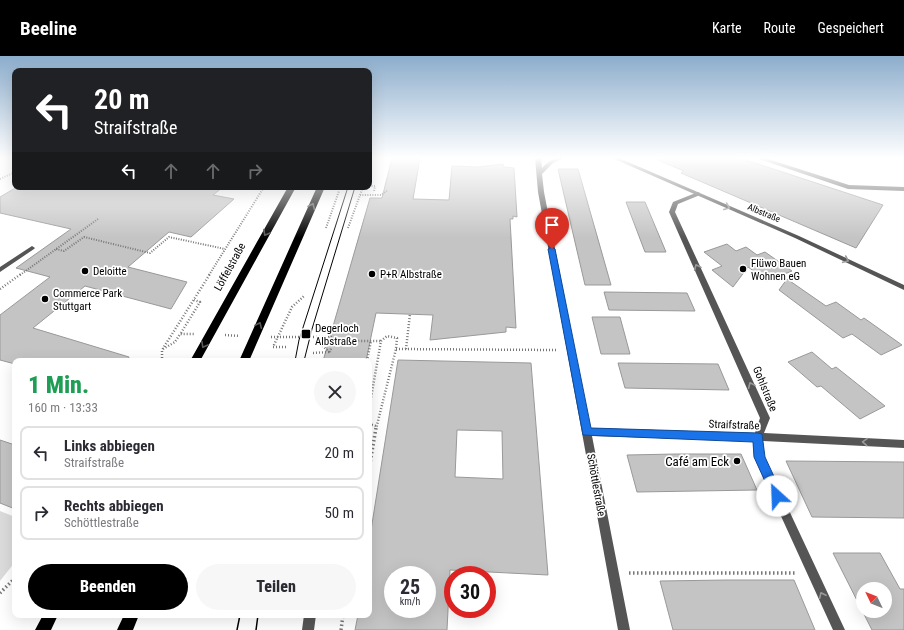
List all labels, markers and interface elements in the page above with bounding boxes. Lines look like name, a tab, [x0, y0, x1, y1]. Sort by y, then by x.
text: Beeline	[20, 17, 77, 40]
text: Karte	[712, 20, 742, 36]
text: Route	[764, 20, 796, 36]
text: Gespeichert	[818, 20, 884, 36]
text: 20 m	[94, 83, 150, 116]
icon: left	[28, 84, 80, 136]
text: Straifstraße	[94, 117, 177, 138]
icon: left	[118, 160, 140, 182]
icon: ahead	[160, 160, 182, 182]
icon: ahead	[202, 160, 224, 182]
icon: right	[244, 160, 266, 182]
one-way arrow	[724, 202, 731, 210]
street label: Albstraße	[746, 202, 782, 224]
one-way arrow	[307, 203, 315, 211]
pin	[535, 208, 569, 249]
icon: arrive	[541, 214, 563, 236]
one-way arrow	[263, 229, 271, 237]
street label: Löffelstraße	[212, 241, 248, 293]
one-way arrow	[842, 255, 849, 263]
place label: Flüwo Bauen Wohnen eG	[751, 257, 806, 283]
one-way arrow	[694, 263, 702, 271]
marker: Flüwo Bauen Wohnen eG	[738, 264, 748, 274]
place label: Deloitte	[93, 265, 127, 278]
marker: Deloitte	[80, 266, 90, 276]
place label: P+R Albstraße	[380, 268, 442, 281]
marker: P+R Albstraße	[367, 269, 377, 279]
place label: Commerce Park Stuttgart	[53, 287, 122, 313]
marker: Commerce Park Stuttgart	[40, 294, 50, 304]
one-way arrow	[255, 322, 263, 329]
place label: Degerloch Albstraße	[315, 322, 359, 348]
marker: Degerloch Albstraße	[300, 328, 312, 340]
one-way arrow	[201, 341, 208, 348]
street label: Gohlstraße	[750, 365, 780, 413]
text: 1 Min.	[28, 371, 89, 399]
button: close	[314, 371, 356, 413]
one-way arrow	[748, 382, 756, 390]
text: 160 m · 13:33	[28, 400, 98, 415]
street label: Straifstraße	[708, 418, 760, 432]
text: Links abbiegen	[64, 437, 155, 455]
one-way arrow	[862, 438, 868, 447]
icon: left	[30, 442, 52, 464]
text: 20 m	[324, 444, 354, 462]
street label: Schöttlestraße	[584, 453, 608, 517]
place label: Café am Eck	[665, 454, 729, 469]
text: Straifstraße	[64, 455, 124, 470]
marker: Café am Eck	[732, 456, 742, 466]
position arrow	[756, 475, 798, 517]
text: Rechts abbiegen	[64, 497, 164, 515]
icon: right	[30, 502, 52, 524]
text: 50 m	[324, 504, 354, 522]
text: Schöttlestraße	[64, 515, 139, 530]
button: Beenden	[28, 564, 188, 610]
button: Teilen	[196, 564, 356, 610]
speed limit sign: 30	[444, 566, 496, 618]
text: 25	[400, 575, 420, 599]
north arrow	[856, 582, 892, 618]
map controls	[856, 582, 892, 618]
one-way arrow	[819, 591, 827, 599]
text: km/h	[400, 596, 420, 607]

